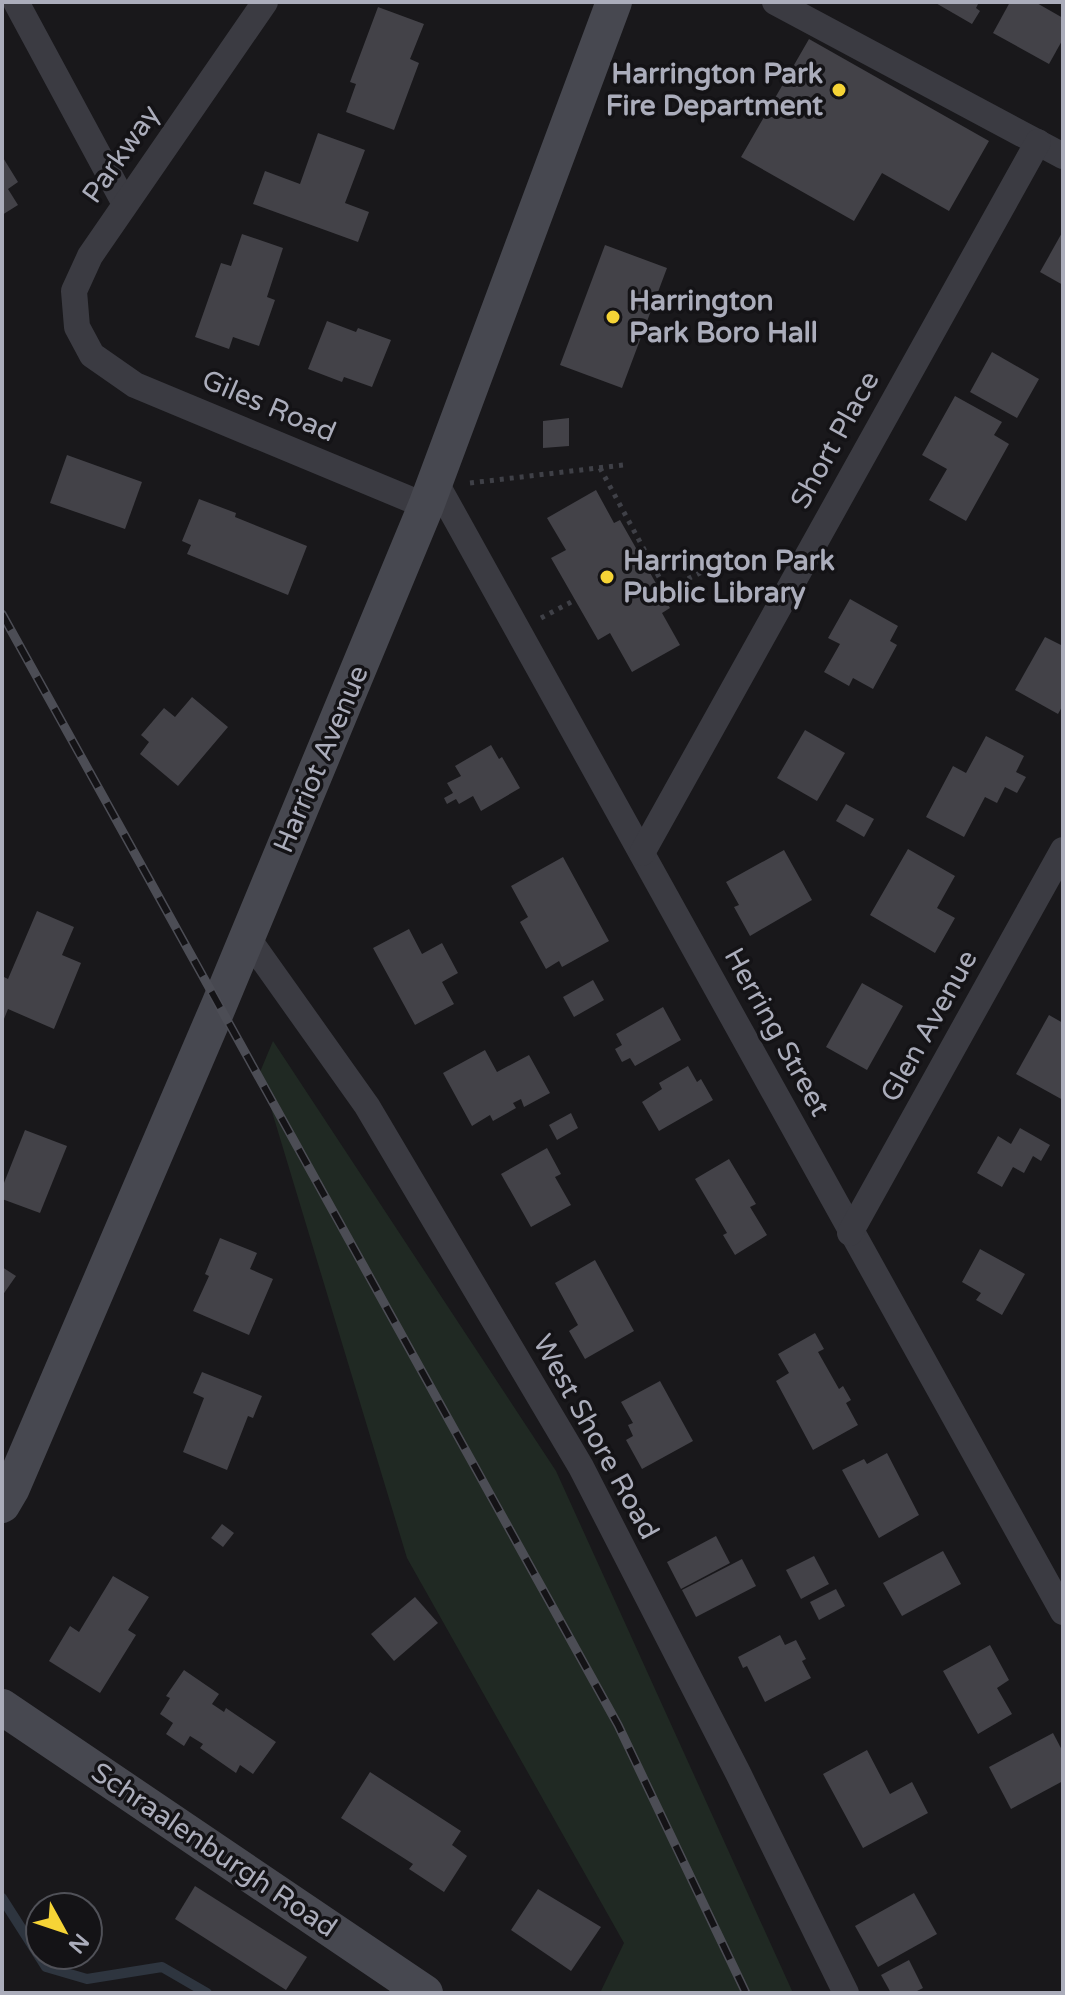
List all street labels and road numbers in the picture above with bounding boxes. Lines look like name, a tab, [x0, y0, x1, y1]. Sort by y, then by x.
street label: Parkway	[75, 98, 167, 210]
street label: Giles Road	[197, 363, 341, 449]
street label: Short Place	[783, 365, 887, 515]
street label: Harriot Avenue	[266, 660, 376, 858]
street label: Herring Street	[717, 942, 837, 1122]
street label: Glen Avenue	[873, 944, 985, 1108]
street label: West Shore Road	[526, 1329, 666, 1545]
street label: Schraalenburgh Road	[85, 1755, 343, 1945]

